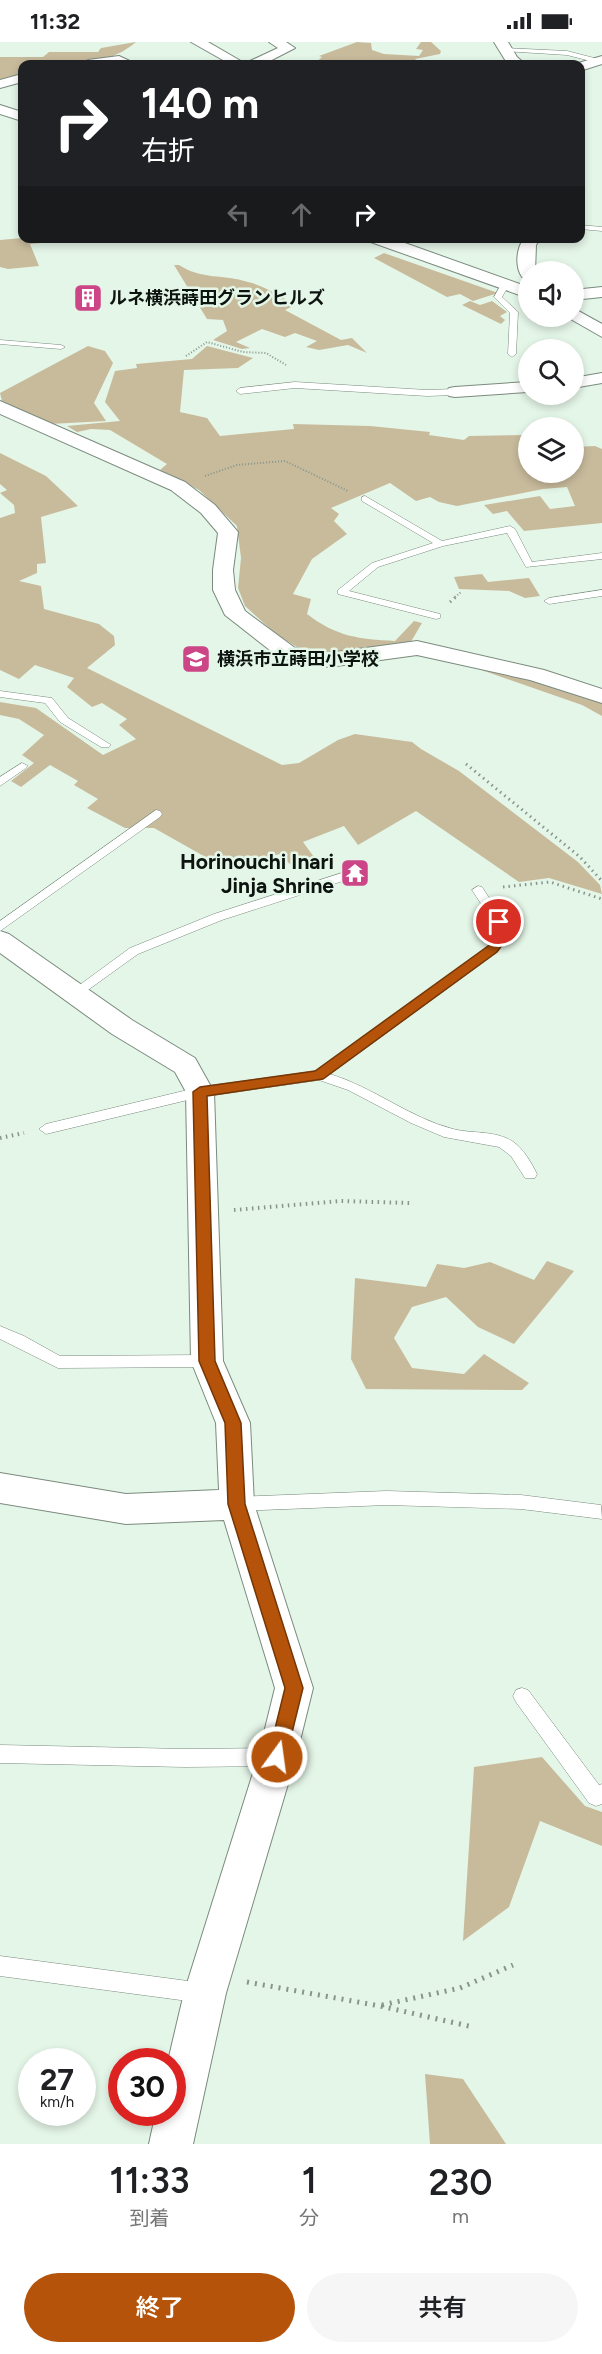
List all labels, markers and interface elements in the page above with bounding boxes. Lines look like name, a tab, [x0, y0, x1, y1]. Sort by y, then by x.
text: 11:32	[30, 8, 80, 35]
text: 140 m	[141, 78, 259, 129]
icon: right	[42, 84, 120, 162]
text: 右折	[141, 134, 195, 167]
icon: left	[222, 198, 255, 231]
icon: ahead	[285, 198, 318, 231]
icon: right	[348, 198, 381, 231]
map controls	[518, 261, 584, 483]
button: sound	[518, 261, 584, 327]
building icon: ルネ横浜蒔田グランヒルズ	[72, 282, 104, 314]
place label: ルネ横浜蒔田グランヒルズ	[109, 287, 325, 309]
button: search	[518, 339, 584, 405]
button: layers	[518, 417, 584, 483]
school or university icon: 横浜市立蒔田小学校	[180, 643, 212, 675]
place label: 横浜市立蒔田小学校	[217, 648, 379, 670]
place label: Horinouchi Inari Jinja Shrine	[180, 849, 334, 898]
temple icon: Horinouchi Inari Jinja Shrine	[339, 857, 371, 889]
pin	[473, 896, 524, 947]
icon: arrive	[482, 905, 515, 938]
position arrow	[245, 1725, 309, 1789]
speed limit sign: 30	[108, 2048, 186, 2126]
text: 27	[40, 2061, 74, 2098]
text: km/h	[40, 2093, 74, 2111]
text: 11:33	[110, 2159, 190, 2202]
text: 1	[302, 2159, 317, 2202]
text: 230	[429, 2161, 492, 2204]
text: m	[452, 2204, 469, 2228]
text: 到着	[130, 2206, 170, 2230]
text: 分	[299, 2206, 319, 2230]
button: 終了	[24, 2273, 295, 2342]
button: 共有	[307, 2273, 578, 2342]

